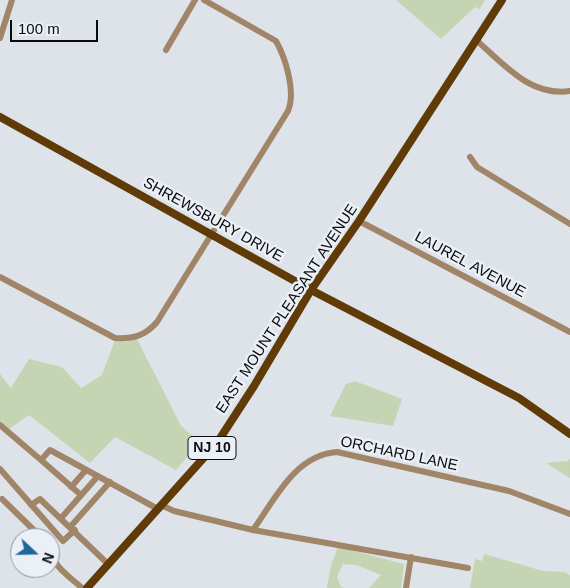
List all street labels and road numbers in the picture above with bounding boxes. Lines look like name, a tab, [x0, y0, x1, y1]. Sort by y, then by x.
street label: SHREWSBURY DRIVE	[140, 174, 286, 266]
street label: EAST MOUNT PLEASANT AVENUE	[213, 201, 361, 417]
street label: LAUREL AVENUE	[411, 228, 529, 302]
street label: ORCHARD LANE	[339, 433, 459, 475]
road number: NJ 10	[188, 436, 236, 459]

